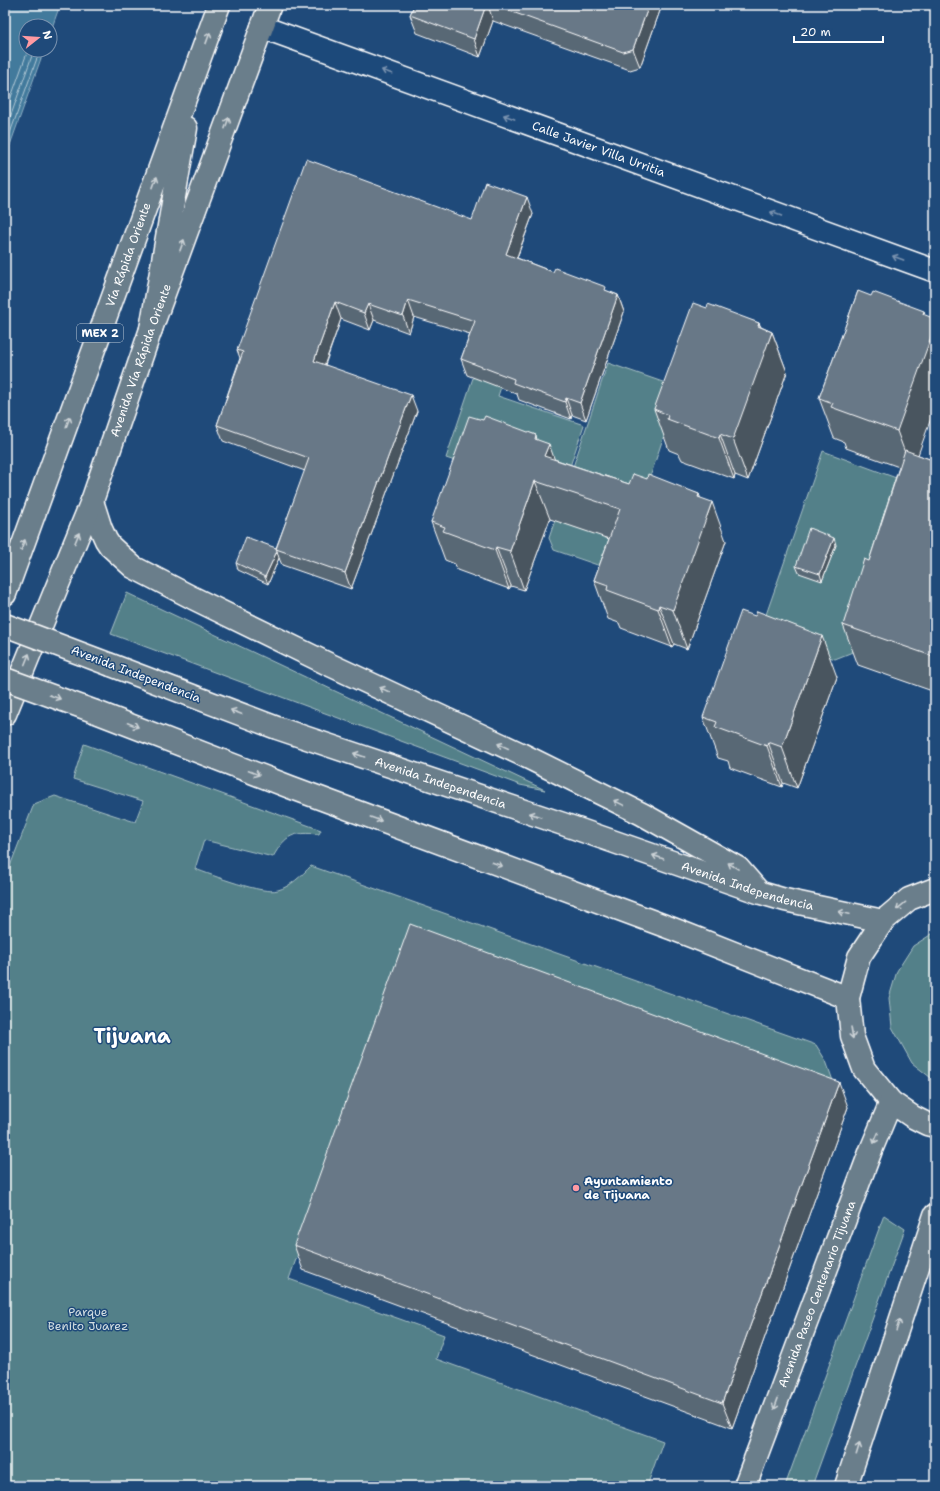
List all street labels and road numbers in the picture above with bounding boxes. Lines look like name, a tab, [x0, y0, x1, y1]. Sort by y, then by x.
street label: Calle Javier Villa Urritia	[530, 118, 668, 181]
street label: Vía Rápida Oriente	[102, 200, 155, 309]
street label: Avenida Vía Rápida Oriente	[107, 281, 175, 439]
road number: MEX 2	[77, 324, 123, 342]
street label: Avenida Independencia	[69, 642, 204, 706]
street label: Avenida Independencia	[373, 753, 509, 813]
street label: Avenida Independencia	[679, 858, 815, 914]
street label: Avenida Paseo Centenario Tijuana	[775, 1198, 860, 1390]

